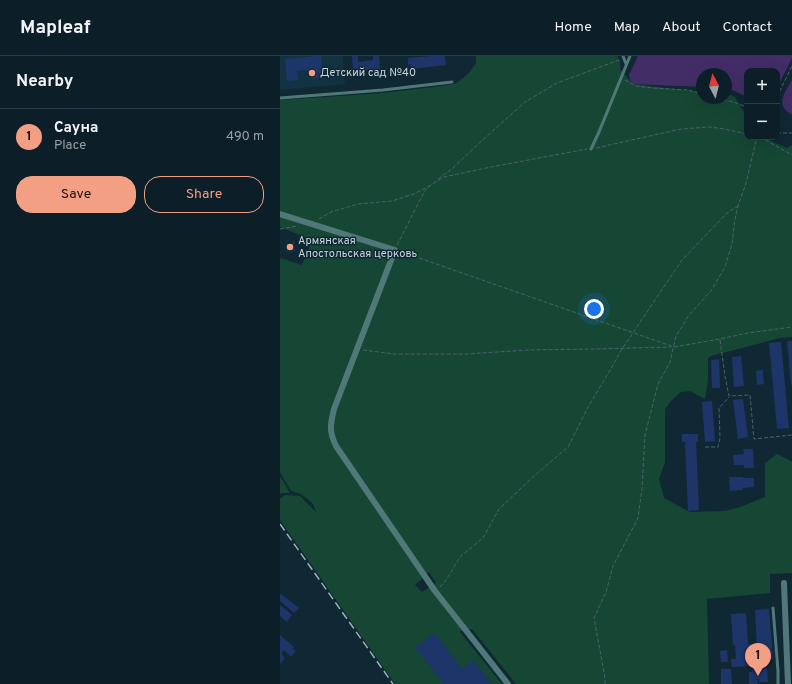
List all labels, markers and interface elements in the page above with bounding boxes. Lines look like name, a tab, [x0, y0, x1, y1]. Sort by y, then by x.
text: Mapleaf	[20, 16, 91, 40]
text: Home	[555, 19, 592, 36]
text: Map	[614, 19, 640, 36]
text: About	[662, 19, 701, 36]
text: Contact	[723, 19, 772, 36]
place label: Детский сад №40	[320, 66, 416, 80]
marker: Детский сад №40	[307, 68, 317, 78]
north arrow	[696, 68, 732, 104]
map controls	[744, 68, 780, 140]
button: +	[744, 68, 780, 104]
text: Nearby	[16, 71, 73, 93]
button: −	[744, 104, 780, 140]
text: Сауна	[54, 119, 98, 138]
text: 1	[26, 129, 32, 145]
text: 490 m	[226, 129, 264, 145]
text: Place	[54, 138, 86, 154]
button: Save	[16, 176, 136, 213]
button: Share	[144, 176, 264, 213]
place label: Армянская Апостольская церковь	[298, 234, 418, 261]
marker: Армянская Апостольская церковь	[285, 242, 295, 252]
your location	[584, 299, 604, 319]
pin: 1	[745, 643, 771, 676]

